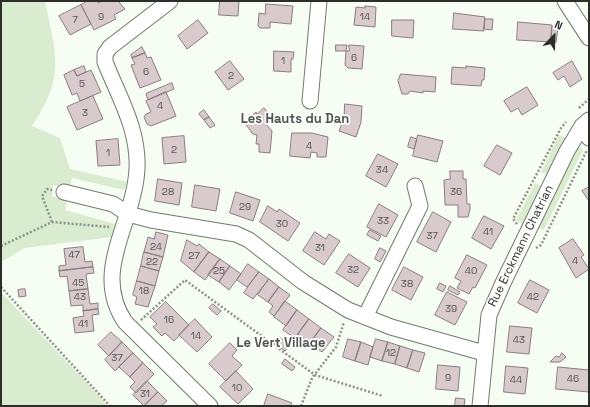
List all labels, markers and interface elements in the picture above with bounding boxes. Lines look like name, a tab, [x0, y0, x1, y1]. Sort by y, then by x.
house number: 9	[98, 11, 104, 23]
house number: 14	[360, 11, 370, 23]
house number: 7	[72, 14, 78, 26]
north arrow	[534, 16, 574, 56]
text: N	[553, 17, 565, 33]
house number: 6	[351, 52, 357, 64]
house number: 1	[281, 55, 285, 67]
house number: 6	[143, 66, 149, 78]
house number: 2	[228, 70, 234, 82]
house number: 5	[79, 78, 85, 90]
house number: 4	[157, 100, 163, 112]
house number: 3	[82, 107, 88, 119]
district label: Les Hauts du Dan	[241, 111, 349, 127]
house number: 4	[306, 140, 312, 152]
house number: 2	[171, 144, 177, 156]
house number: 1	[106, 147, 110, 159]
house number: 34	[376, 164, 388, 176]
street label: Rue Erckmann Chatrian	[485, 183, 557, 309]
house number: 28	[162, 186, 174, 198]
house number: 36	[450, 186, 462, 198]
house number: 29	[239, 201, 251, 213]
house number: 33	[377, 215, 389, 227]
house number: 30	[276, 218, 288, 230]
house number: 41	[483, 226, 493, 238]
house number: 37	[426, 230, 438, 242]
house number: 24	[150, 241, 162, 253]
house number: 31	[315, 242, 325, 254]
house number: 47	[68, 249, 80, 261]
house number: 27	[188, 250, 200, 262]
house number: 4	[572, 255, 578, 267]
house number: 22	[146, 256, 158, 268]
house number: 32	[347, 264, 359, 276]
house number: 25	[213, 265, 225, 277]
house number: 40	[465, 265, 477, 277]
house number: 45	[72, 277, 84, 289]
house number: 38	[401, 278, 413, 290]
house number: 18	[139, 285, 149, 297]
house number: 43	[74, 291, 86, 303]
house number: 42	[527, 291, 539, 303]
house number: 39	[445, 303, 457, 315]
house number: 16	[164, 314, 174, 326]
house number: 41	[78, 318, 88, 330]
house number: 14	[191, 330, 201, 342]
house number: 43	[513, 334, 525, 346]
district label: Le Vert Village	[237, 335, 325, 351]
house number: 12	[386, 347, 396, 359]
house number: 37	[111, 352, 123, 364]
house number: 9	[445, 372, 451, 384]
house number: 46	[567, 373, 579, 385]
house number: 44	[510, 374, 522, 386]
house number: 10	[232, 382, 242, 394]
house number: 31	[140, 388, 150, 400]

